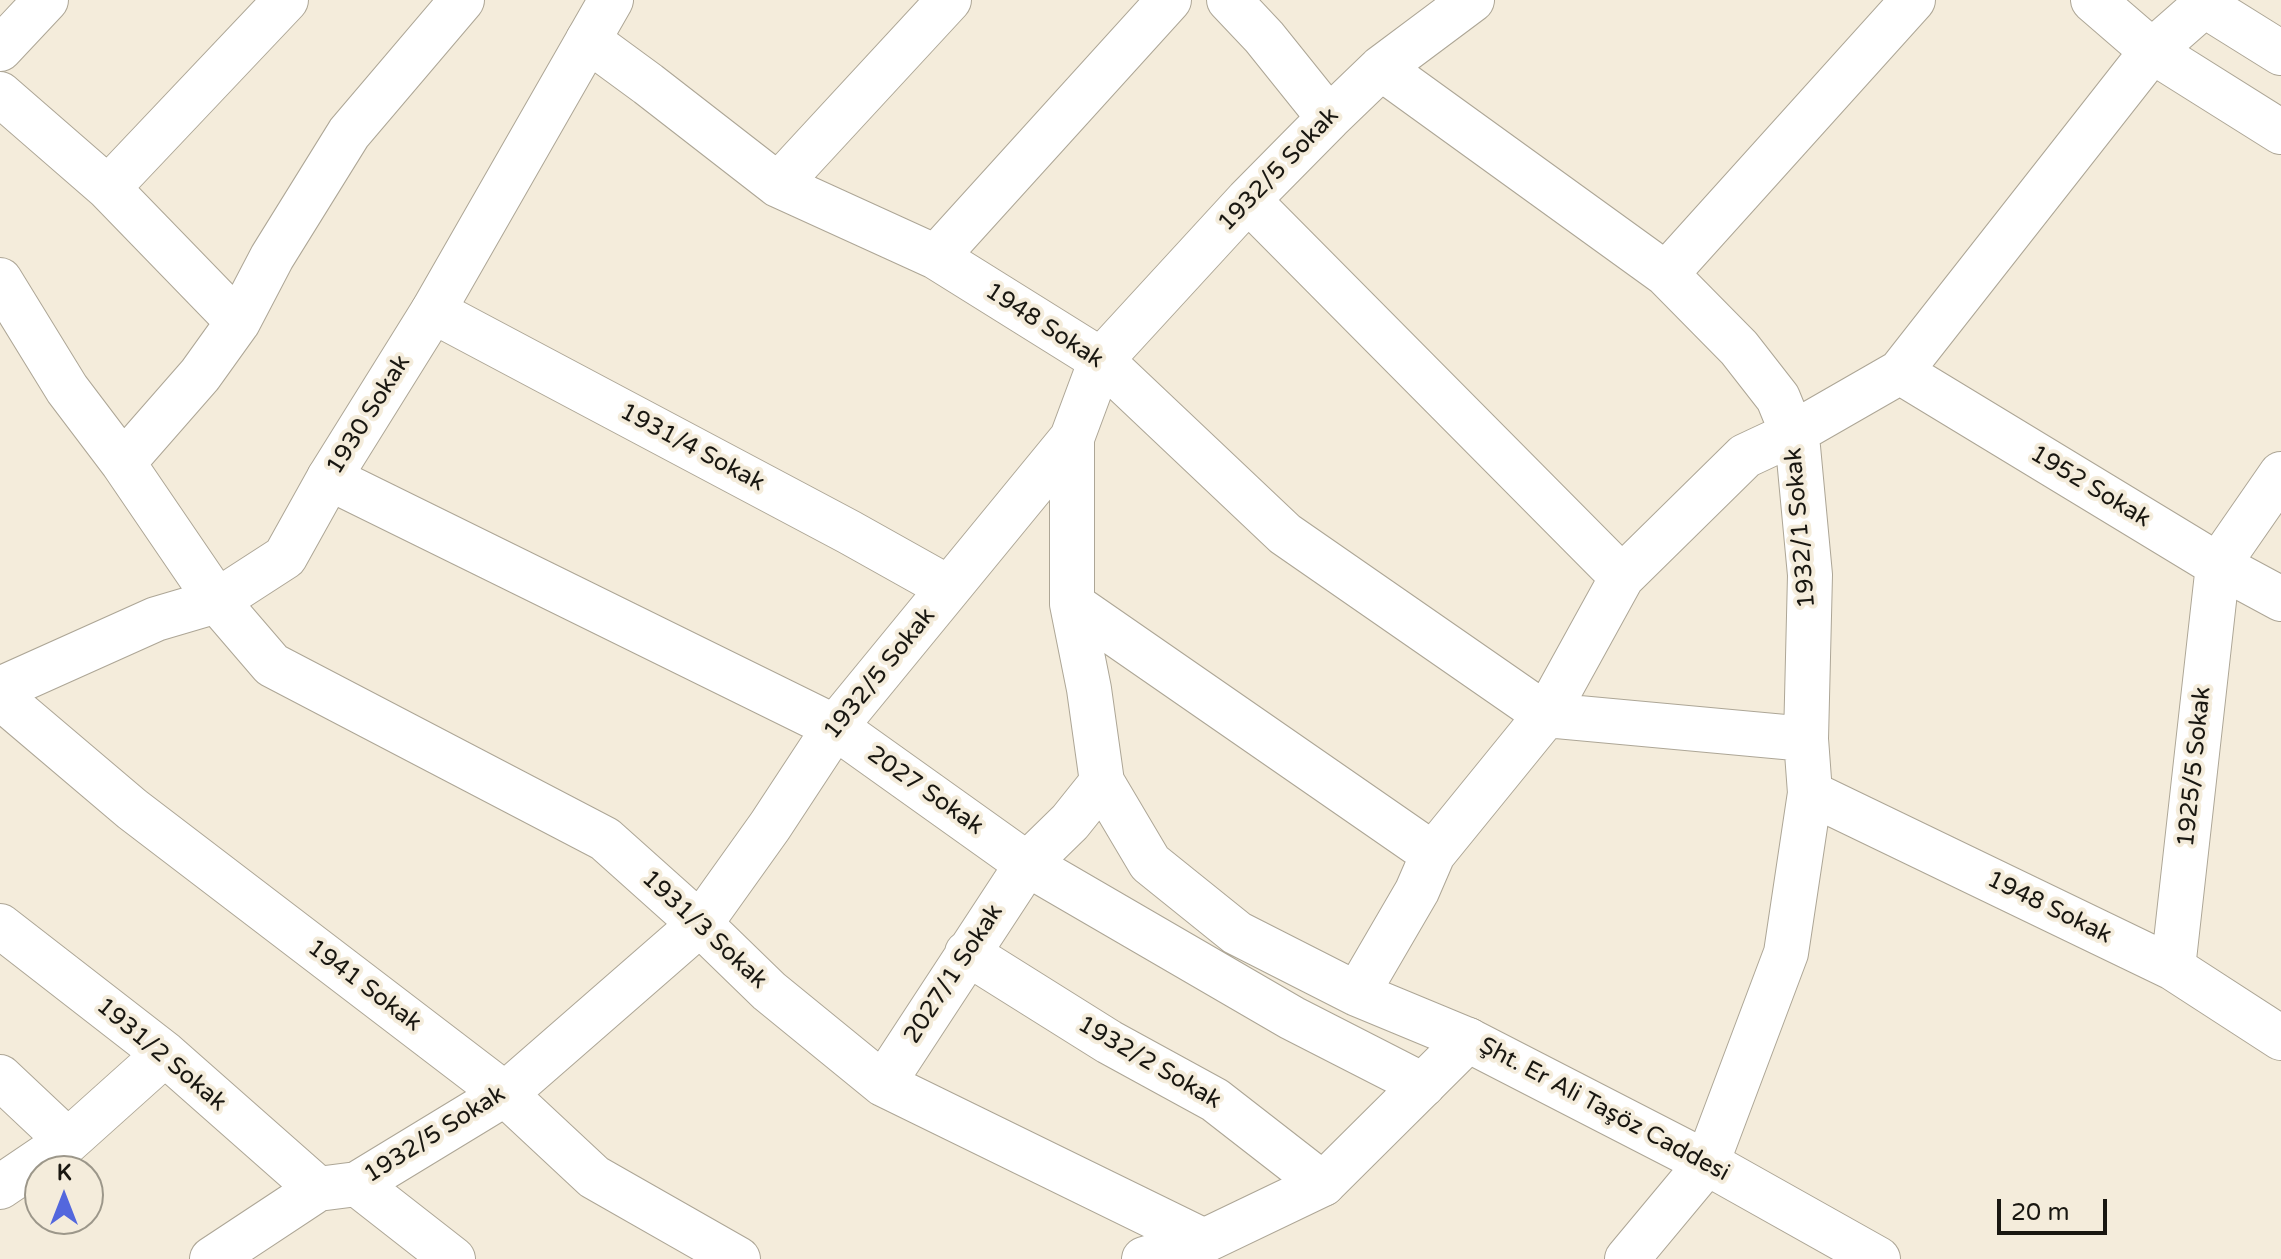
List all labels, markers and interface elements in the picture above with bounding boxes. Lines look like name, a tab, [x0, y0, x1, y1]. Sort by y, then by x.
street label: 1932/5 Sokak	[1213, 102, 1345, 238]
street label: 1948 Sokak	[979, 277, 1109, 375]
street label: 1930 Sokak	[321, 350, 417, 480]
street label: 1931/4 Sokak	[615, 398, 769, 498]
street label: 1952 Sokak	[2025, 440, 2155, 534]
street label: 1932/1 Sokak	[1780, 447, 1822, 609]
street label: 1932/5 Sokak	[818, 602, 942, 746]
street label: 1925/5 Sokak	[2172, 685, 2218, 849]
street label: 2027 Sokak	[861, 740, 989, 842]
street label: 1931/3 Sokak	[635, 865, 773, 995]
street label: 1948 Sokak	[1982, 865, 2116, 951]
street label: 2027/1 Sokak	[898, 899, 1010, 1049]
street label: 1941 Sokak	[301, 934, 427, 1038]
street label: 1931/2 Sokak	[90, 992, 232, 1118]
street label: 1932/2 Sokak	[1072, 1010, 1226, 1116]
street label: Şht. Er Ali Taşöz Caddesi	[1474, 1032, 1734, 1188]
street label: 1932/5 Sokak	[359, 1080, 511, 1190]
north arrow	[24, 1155, 104, 1235]
text: K	[57, 1160, 71, 1186]
scale bar	[2001, 1183, 2111, 1233]
text: 20 m	[2011, 1198, 2069, 1227]

